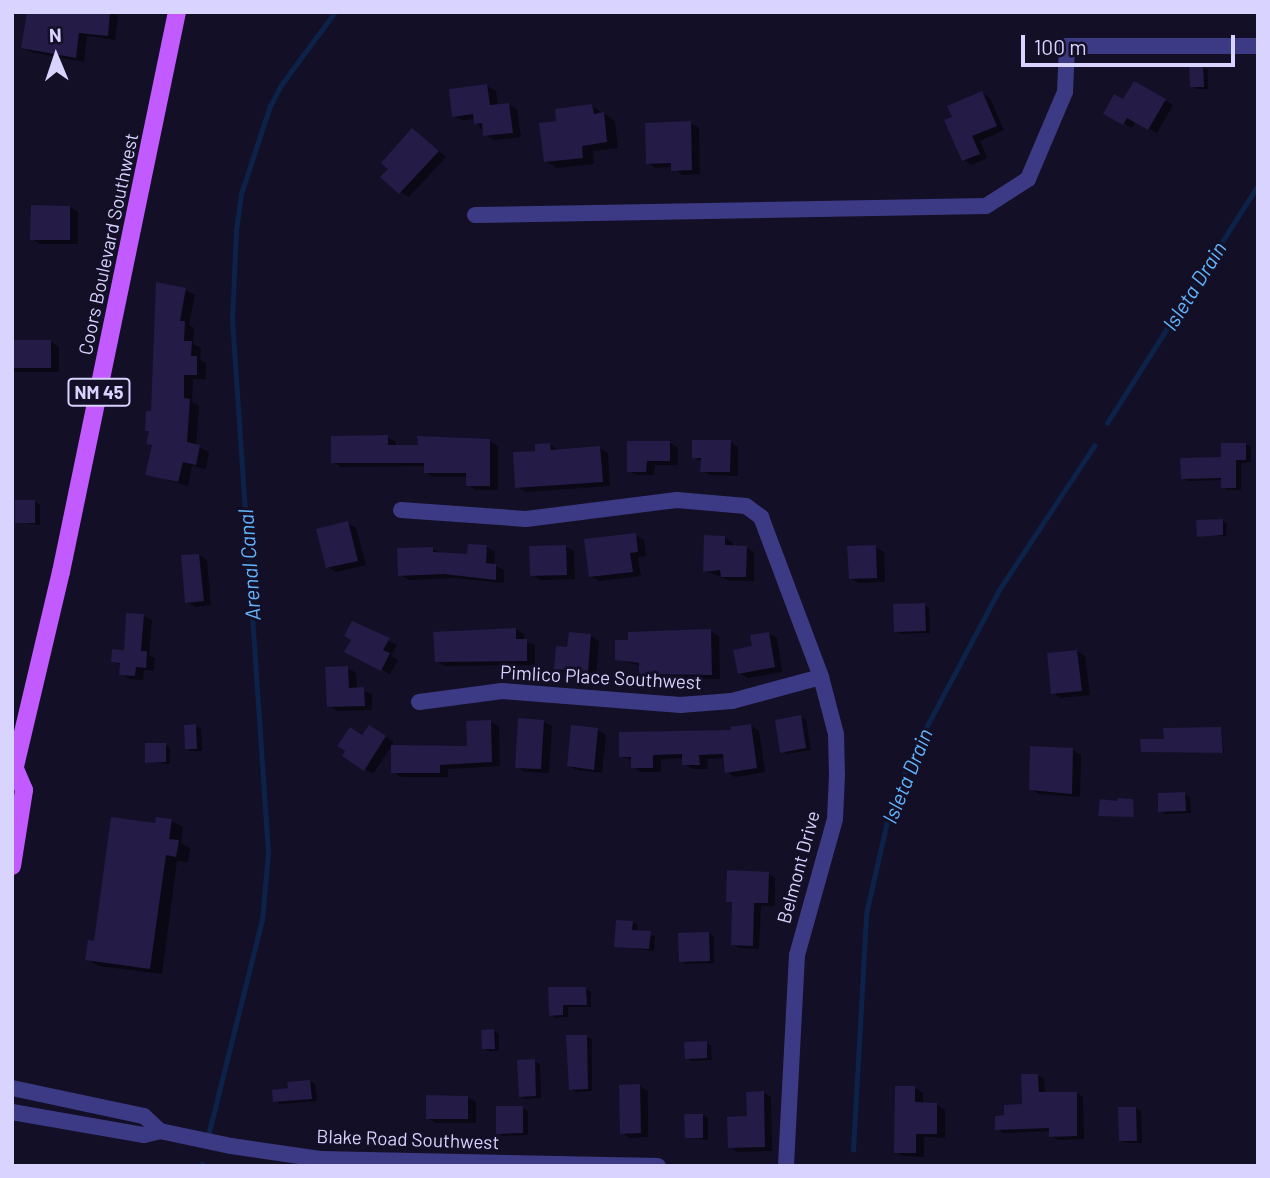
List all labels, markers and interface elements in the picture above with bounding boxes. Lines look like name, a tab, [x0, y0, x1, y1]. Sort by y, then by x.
north arrow	[21, 21, 91, 91]
scale bar	[1025, 21, 1238, 65]
text: N	[49, 23, 62, 46]
text: 100 m	[1034, 34, 1087, 59]
street label: Coors Boulevard Southwest	[73, 131, 143, 357]
water label: Isleta Drain	[1157, 237, 1231, 335]
road number: NM 45	[66, 378, 132, 406]
water label: Arenal Canal	[233, 509, 265, 621]
street label: Pimlico Place Southwest	[500, 660, 702, 694]
water label: Isleta Drain	[877, 725, 937, 827]
street label: Belmont Drive	[772, 808, 824, 926]
street label: Blake Road Southwest	[316, 1124, 500, 1154]

